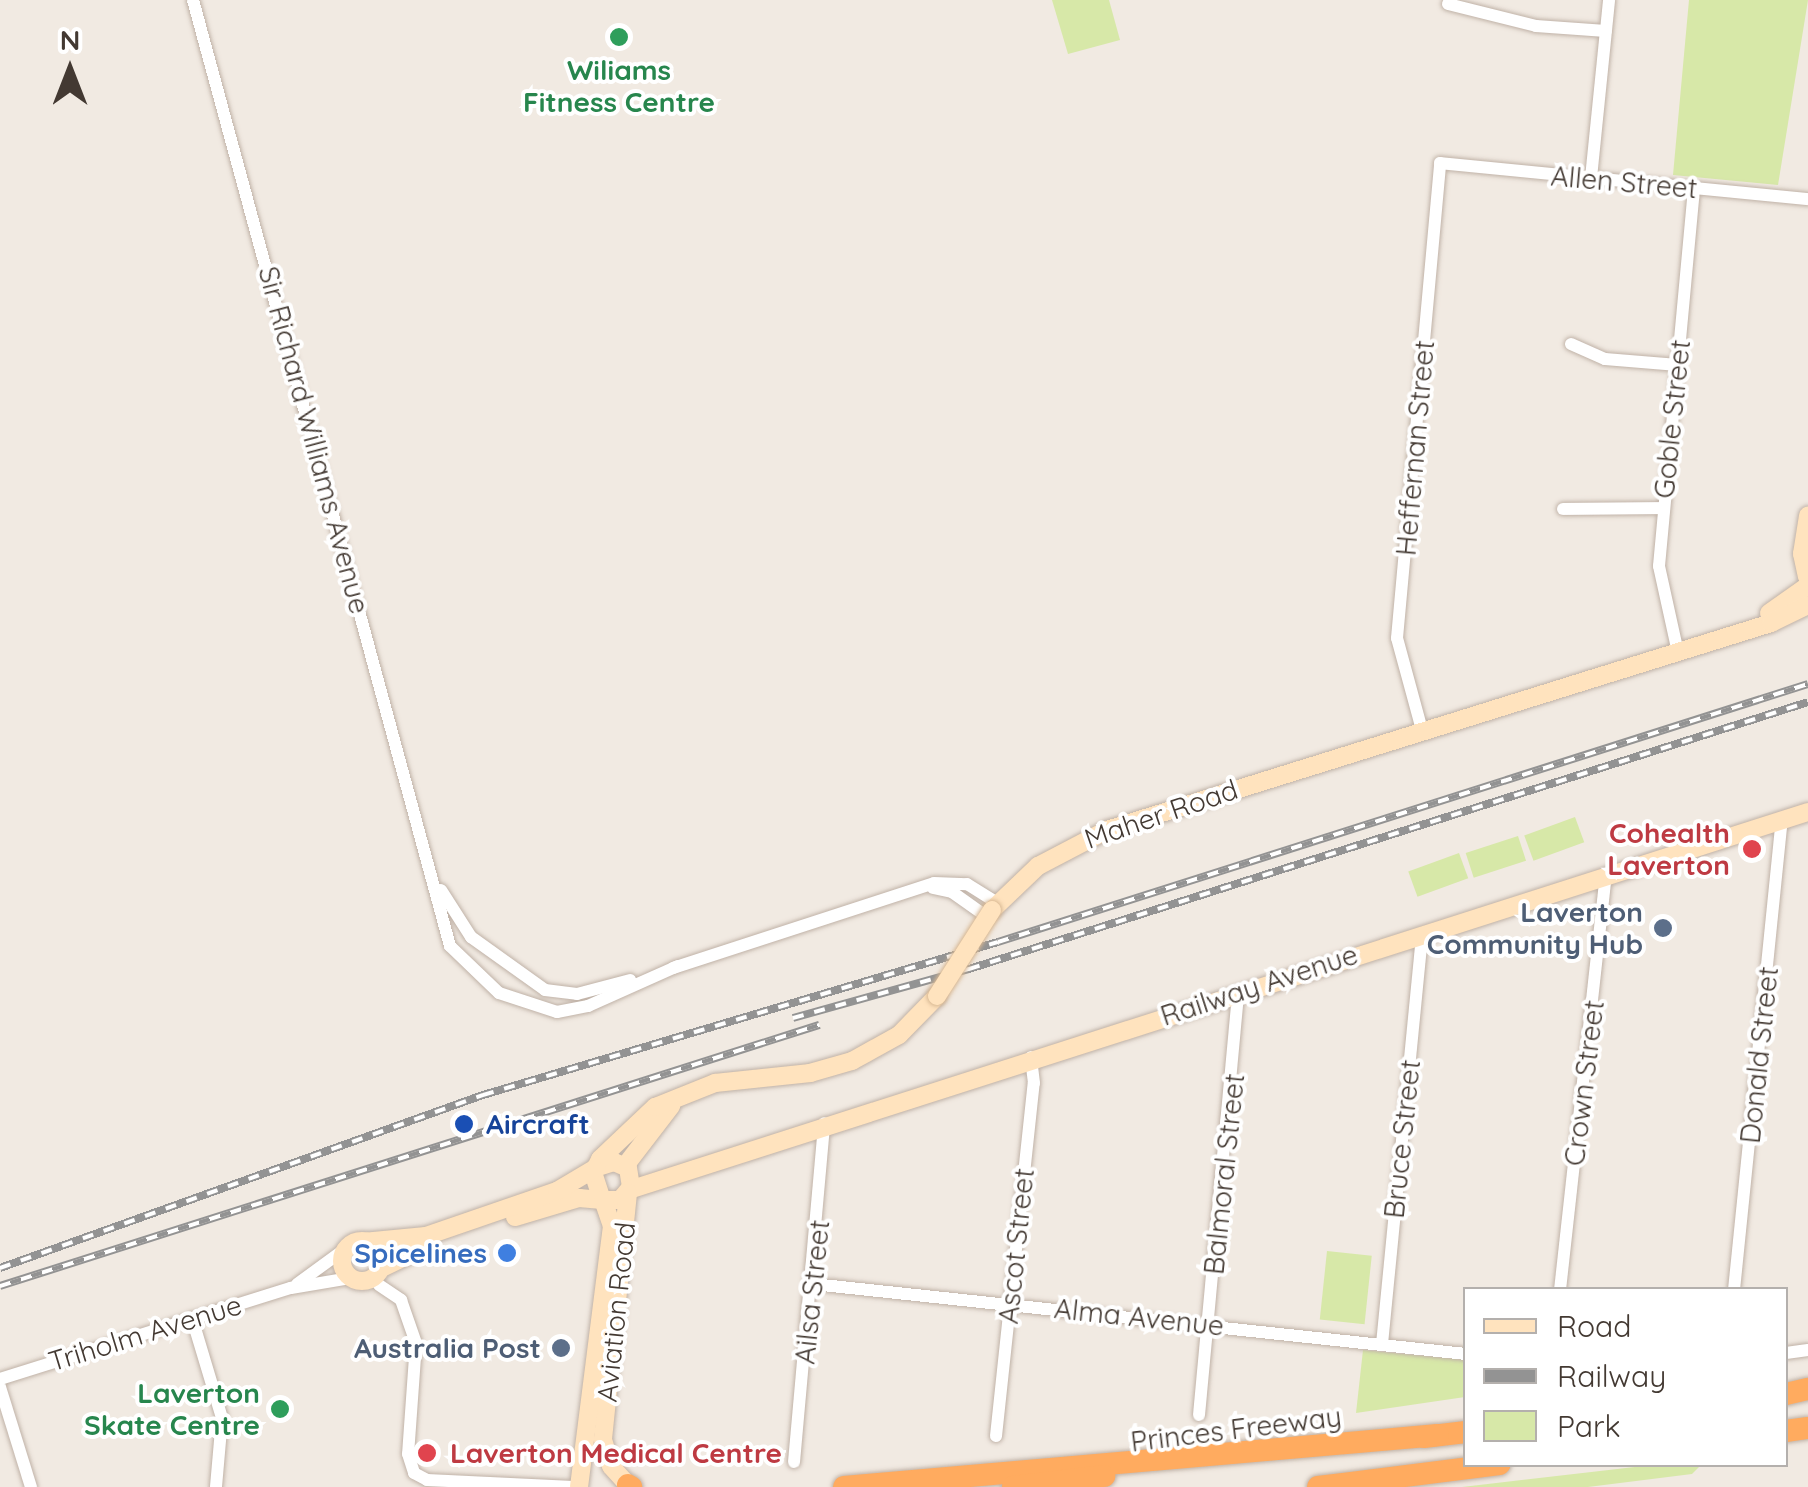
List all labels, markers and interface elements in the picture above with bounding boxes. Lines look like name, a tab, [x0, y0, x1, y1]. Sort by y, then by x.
north arrow	[20, 20, 120, 120]
text: N	[60, 22, 80, 57]
marker: Wiliams Fitness Centre	[608, 26, 630, 48]
place label: Wiliams Fitness Centre	[523, 53, 715, 119]
street label: Allen Street	[1549, 159, 1699, 205]
street label: Sir Richard Williams Avenue	[251, 263, 377, 617]
street label: Goble Street	[1647, 338, 1697, 500]
street label: Heffernan Street	[1389, 339, 1441, 557]
street label: Maher Road	[1080, 772, 1242, 856]
place label: Cohealth Laverton	[1607, 816, 1730, 882]
marker: Cohealth Laverton	[1739, 836, 1765, 862]
place label: Laverton Community Hub	[1427, 895, 1643, 961]
marker: Laverton Community Hub	[1652, 917, 1674, 939]
street label: Railway Avenue	[1156, 937, 1362, 1033]
street label: Donald Street	[1733, 965, 1785, 1145]
street label: Crown Street	[1557, 998, 1611, 1168]
street label: Bruce Street	[1377, 1058, 1427, 1220]
street label: Balmoral Street	[1197, 1072, 1251, 1276]
place label: Aircraft	[486, 1107, 590, 1141]
marker: Aircraft	[451, 1111, 477, 1137]
street label: Ascot Street	[991, 1167, 1041, 1325]
street label: Ailsa Street	[788, 1218, 836, 1366]
street label: Aviation Road	[590, 1220, 642, 1404]
place label: Spicelines	[354, 1236, 487, 1270]
marker: Spicelines	[496, 1242, 518, 1264]
legend	[1463, 1287, 1788, 1467]
street label: Triholm Avenue	[44, 1288, 246, 1378]
street label: Alma Avenue	[1052, 1291, 1226, 1343]
text: Road	[1557, 1307, 1631, 1345]
place label: Australia Post	[354, 1331, 541, 1365]
marker: Australia Post	[550, 1337, 572, 1359]
text: Railway	[1557, 1357, 1666, 1395]
place label: Laverton Skate Centre	[84, 1376, 260, 1442]
marker: Laverton Skate Centre	[269, 1398, 291, 1420]
street label: Princes Freeway	[1129, 1399, 1343, 1459]
text: Park	[1557, 1407, 1621, 1445]
place label: Laverton Medical Centre	[450, 1436, 782, 1470]
marker: Laverton Medical Centre	[414, 1440, 440, 1466]

